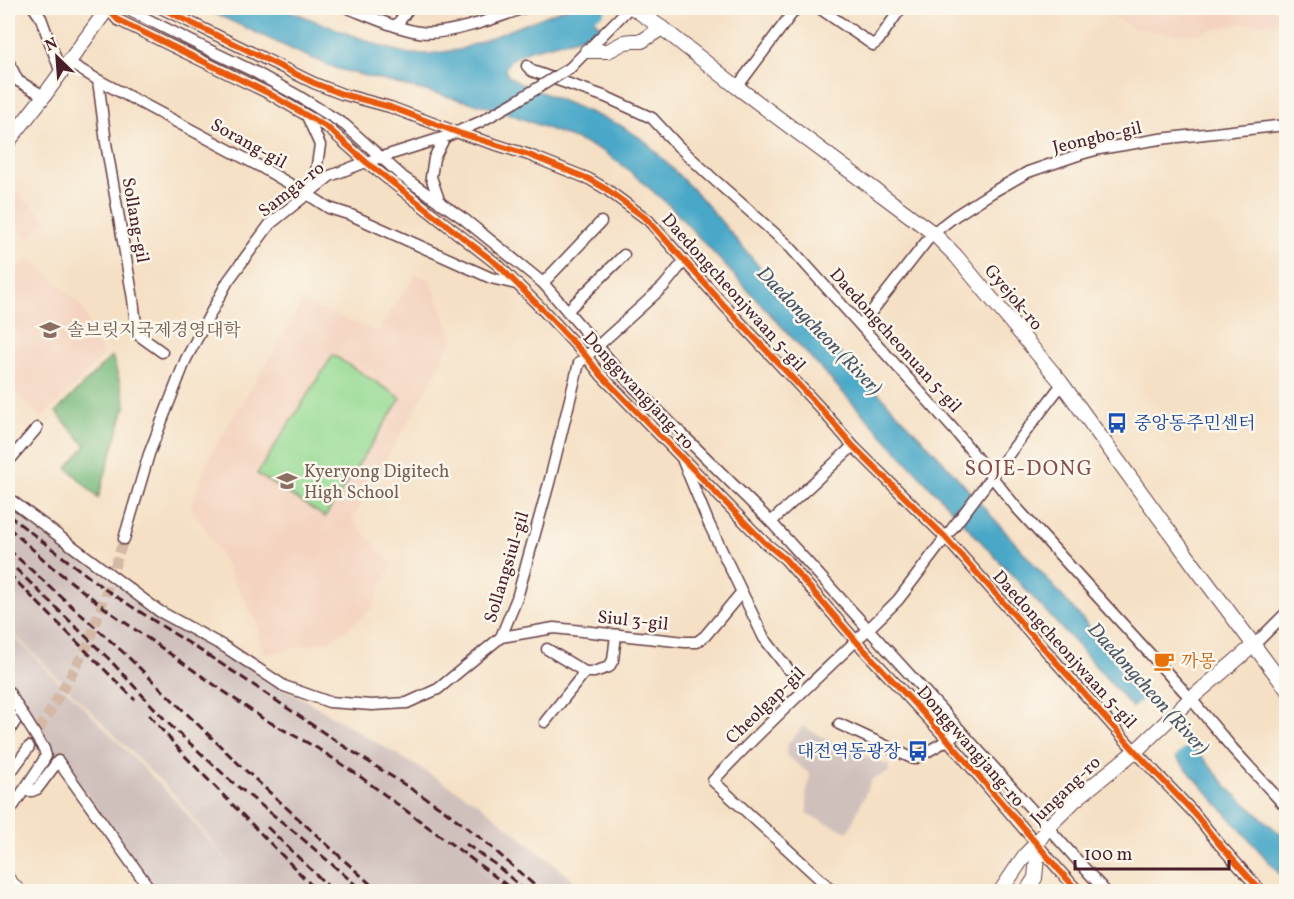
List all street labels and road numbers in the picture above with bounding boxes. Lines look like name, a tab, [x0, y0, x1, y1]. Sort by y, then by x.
street label: Sorang-gil	[206, 113, 291, 175]
street label: Jeongbo-gil	[1050, 116, 1144, 161]
street label: Samga-ro	[254, 156, 330, 224]
street label: Sollang-gil	[115, 175, 154, 265]
street label: Daedongcheonjwaan 5-gil	[655, 208, 811, 378]
street label: Gyejok-ro	[978, 259, 1048, 336]
street label: Daedongcheonuan 5-gil	[823, 263, 967, 419]
street label: Donggwangjang-ro	[576, 326, 699, 456]
street label: Sollangsiul-gil	[479, 509, 536, 626]
street label: Daedongcheonjwaan 5-gil	[986, 565, 1142, 735]
street label: Siul 3-gil	[596, 605, 670, 638]
street label: Cheolgap-gil	[721, 662, 811, 750]
street label: Donggwangjang-ro	[910, 681, 1030, 813]
street label: Jungang-ro	[1025, 751, 1107, 831]

